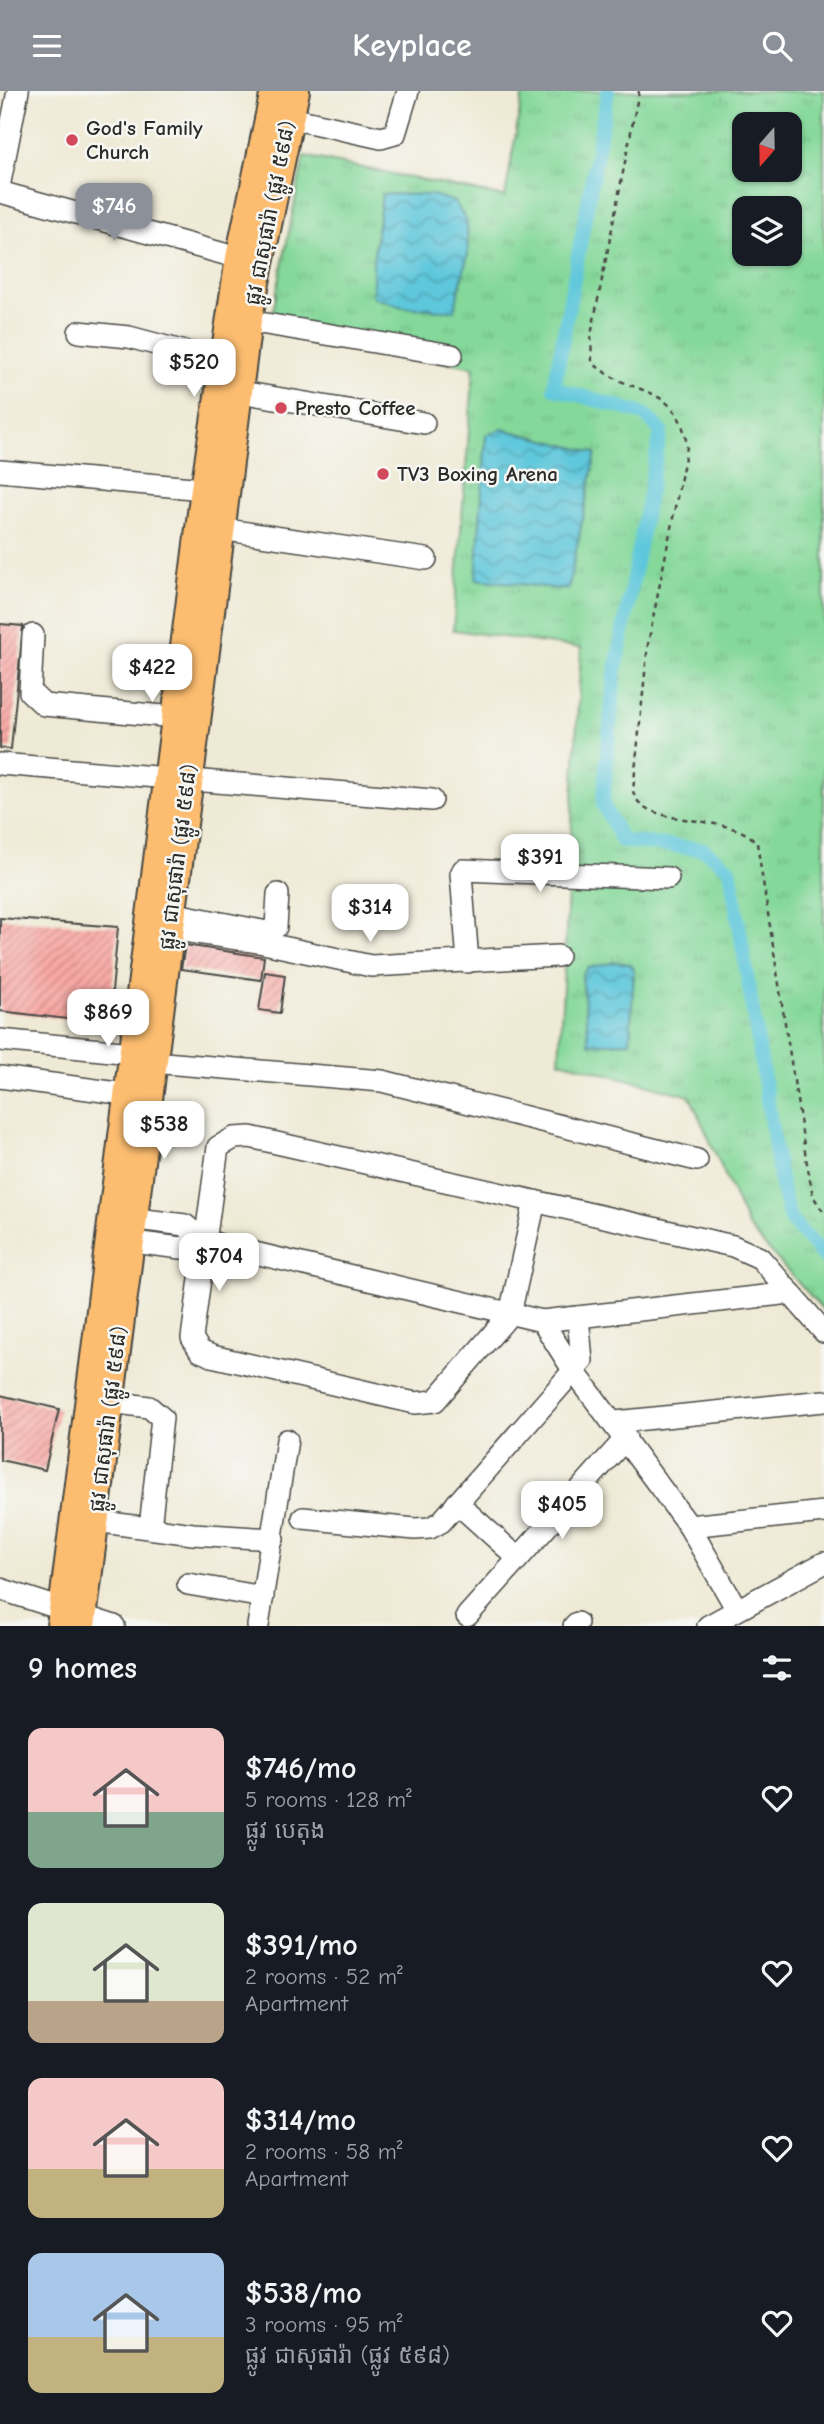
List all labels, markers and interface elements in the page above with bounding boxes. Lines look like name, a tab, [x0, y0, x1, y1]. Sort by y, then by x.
icon: menu	[28, 27, 66, 65]
text: Keyplace	[352, 27, 472, 64]
icon: search	[758, 27, 796, 65]
north arrow	[732, 112, 802, 182]
map controls	[732, 112, 802, 266]
place label: God's Family Church	[86, 116, 203, 164]
street label: ផ្លូវ ជាសុផារ៉ា (ផ្លូវ ៥៩៨)	[240, 119, 307, 309]
marker: God's Family Church	[64, 132, 80, 148]
pin: $746	[73, 183, 155, 243]
text: $746	[91, 192, 137, 219]
button: layers	[732, 196, 802, 266]
pin: $520	[153, 339, 235, 399]
text: $520	[169, 348, 219, 375]
place label: Presto Coffee	[295, 396, 415, 420]
marker: Presto Coffee	[273, 400, 289, 416]
place label: TV3 Boxing Arena	[397, 462, 558, 486]
marker: TV3 Boxing Arena	[375, 466, 391, 482]
pin: $422	[111, 645, 193, 704]
text: $422	[128, 653, 176, 680]
street label: ផ្លូវ ជាសុផារ៉ា (ផ្លូវ ៥៩៨)	[155, 763, 208, 952]
pin: $391	[499, 835, 581, 894]
text: $391	[517, 843, 563, 870]
pin: $314	[329, 885, 411, 944]
text: $314	[348, 893, 392, 920]
pin: $869	[67, 989, 149, 1049]
text: $869	[83, 998, 133, 1025]
pin: $538	[123, 1101, 205, 1161]
text: $538	[139, 1110, 189, 1137]
pin: $704	[178, 1233, 260, 1293]
text: $704	[195, 1242, 243, 1269]
street label: ផ្លូវ ជាសុផារ៉ា (ផ្លូវ ៥៩៨)	[85, 1325, 138, 1514]
pin: $405	[521, 1481, 603, 1541]
text: $405	[537, 1490, 587, 1517]
icon: filters	[758, 1649, 796, 1687]
text: 9 homes	[28, 1651, 137, 1686]
text: $746/mo	[245, 1751, 356, 1786]
icon: home	[84, 1756, 168, 1840]
icon: heart	[758, 1779, 796, 1817]
text: 5 rooms · 128 m²	[245, 1786, 412, 1813]
text: ផ្លូវ បេតុង	[245, 1817, 325, 1844]
text: $391/mo	[245, 1928, 358, 1963]
icon: home	[84, 1931, 168, 2015]
icon: heart	[758, 1954, 796, 1992]
text: 2 rooms · 52 m²	[245, 1963, 403, 1990]
text: Apartment	[245, 1990, 348, 2017]
text: $314/mo	[245, 2103, 356, 2138]
icon: home	[84, 2106, 168, 2190]
icon: heart	[758, 2129, 796, 2167]
text: 2 rooms · 58 m²	[245, 2138, 403, 2165]
text: Apartment	[245, 2165, 348, 2192]
text: $538/mo	[245, 2276, 362, 2311]
icon: home	[84, 2281, 168, 2365]
icon: heart	[758, 2304, 796, 2342]
text: 3 rooms · 95 m²	[245, 2311, 403, 2338]
text: ផ្លូវ ជាសុផារ៉ា (ផ្លូវ ៥៩៨)	[245, 2342, 450, 2369]

